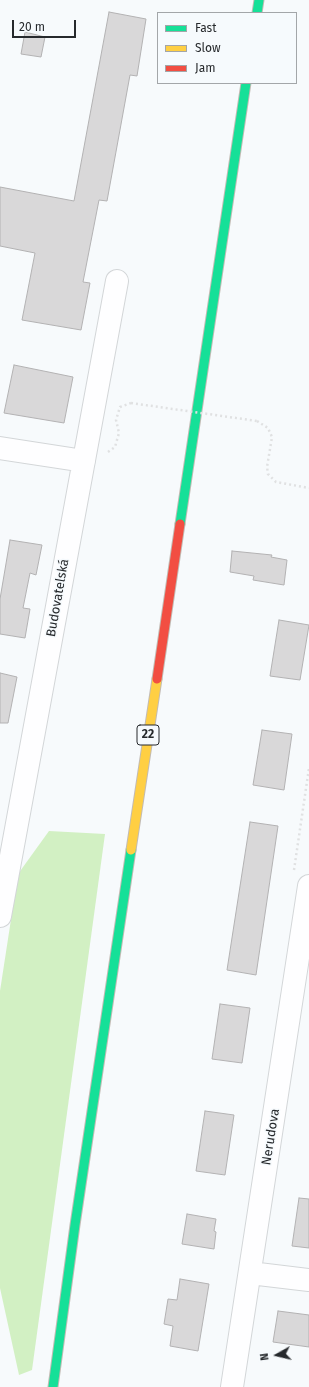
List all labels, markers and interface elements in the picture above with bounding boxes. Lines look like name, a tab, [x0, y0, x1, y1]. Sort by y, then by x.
scale bar	[14, 12, 78, 38]
legend	[157, 12, 297, 84]
text: 20 m	[19, 20, 45, 34]
text: Fast	[195, 21, 217, 35]
text: Slow	[195, 41, 221, 55]
text: Jam	[195, 61, 215, 75]
street label: Budovatelská	[43, 558, 73, 638]
road number: 22	[137, 725, 159, 745]
street label: Nerudova	[259, 1108, 283, 1166]
north arrow	[257, 1335, 297, 1375]
text: N	[258, 1352, 272, 1361]

